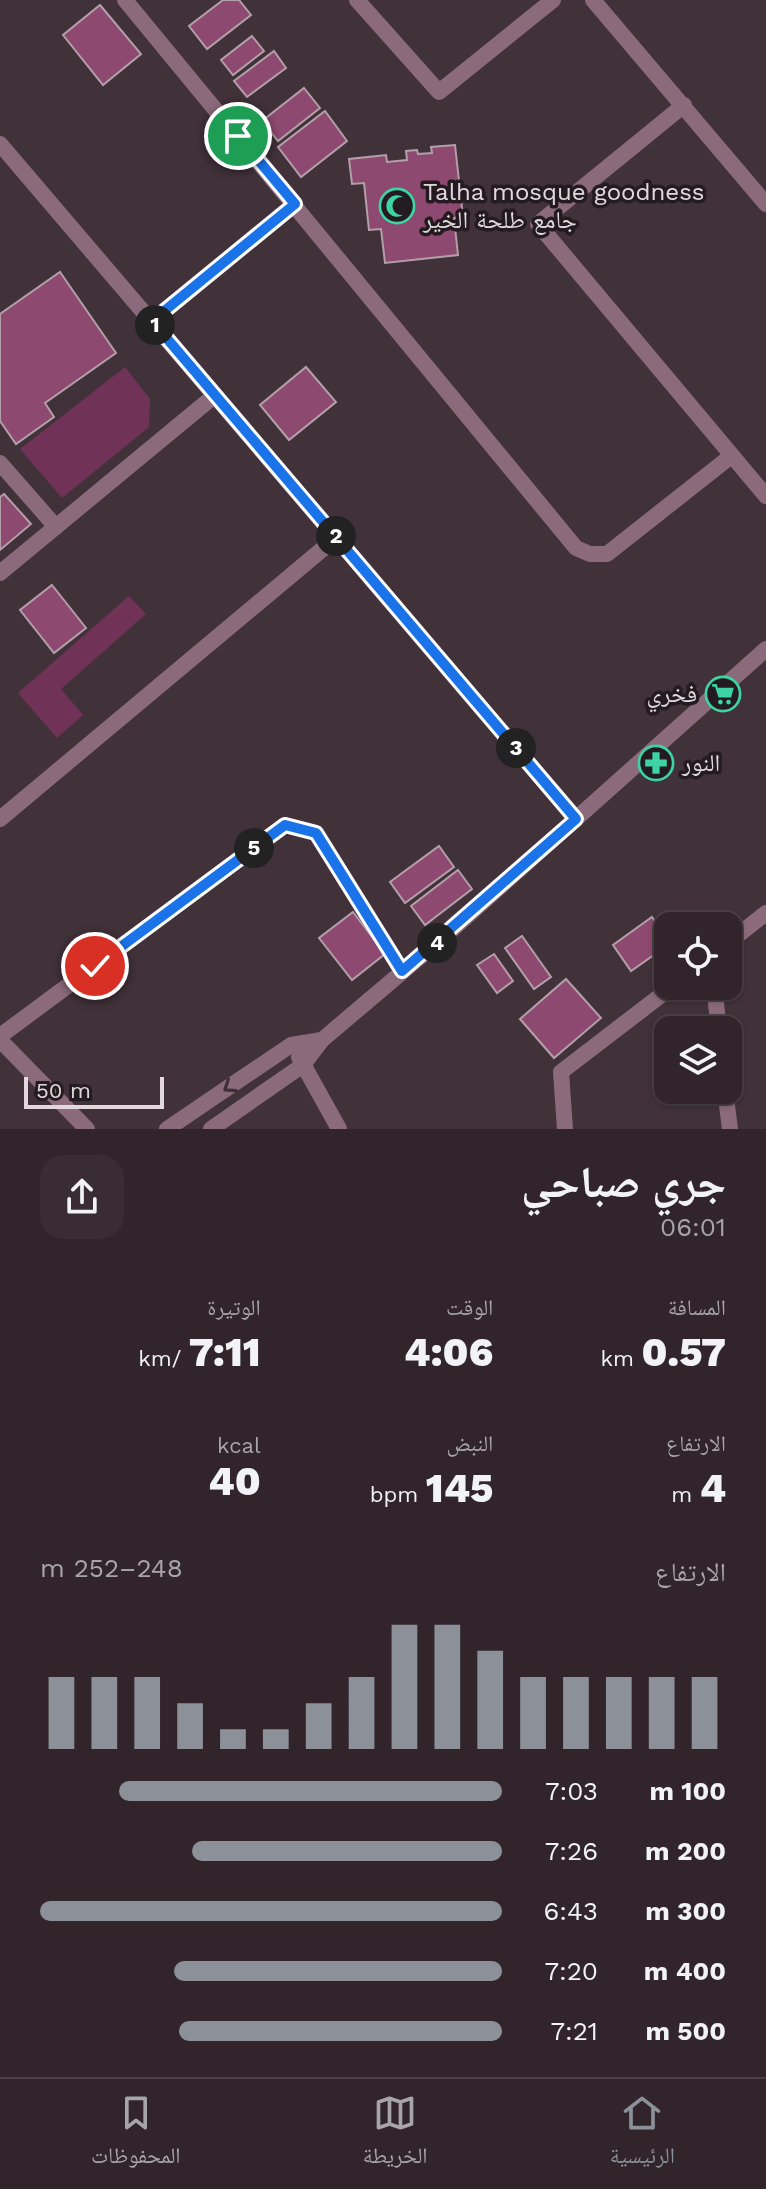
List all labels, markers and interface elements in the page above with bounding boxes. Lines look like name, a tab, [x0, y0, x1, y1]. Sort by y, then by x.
pin	[204, 102, 272, 170]
icon: arrive	[216, 114, 260, 158]
place label: Talha mosque goodness جامع طلحة الخير	[422, 178, 705, 235]
mosque icon: Talha mosque goodness جامع طلحة الخير	[378, 187, 416, 225]
pin: 1	[135, 305, 175, 345]
text: 1	[150, 312, 160, 337]
pin: 2	[316, 516, 356, 556]
text: 2	[329, 523, 343, 548]
supermarket icon: فخري	[704, 675, 742, 713]
place label: فخري	[646, 680, 697, 713]
pin: 3	[496, 728, 536, 768]
text: 3	[509, 735, 523, 760]
pharmacy icon: النور	[637, 744, 675, 782]
place label: النور	[681, 749, 720, 777]
pin: 5	[234, 828, 274, 868]
text: 5	[248, 835, 260, 860]
map controls	[654, 912, 742, 1104]
button: locate	[654, 912, 742, 1000]
pin: 4	[417, 923, 457, 963]
text: 4	[430, 930, 444, 955]
pin	[61, 932, 129, 1000]
icon: check	[73, 944, 117, 988]
button: layers	[654, 1016, 742, 1104]
scale bar	[24, 1073, 164, 1109]
one-way arrow	[223, 1077, 237, 1092]
text: 50 m	[36, 1078, 91, 1103]
button: share	[40, 1155, 124, 1239]
text: جري صباحي	[521, 1156, 726, 1208]
text: 06:01	[660, 1212, 726, 1242]
text: الوتيرة	[207, 1295, 261, 1320]
text: الوقت	[446, 1295, 493, 1320]
text: المسافة	[668, 1295, 726, 1320]
text: 7:11	[189, 1329, 261, 1376]
text: 4:06	[404, 1329, 493, 1376]
text: 0.57	[641, 1329, 726, 1376]
text: /km	[138, 1346, 189, 1371]
text: km	[601, 1346, 641, 1371]
text: النبض	[446, 1431, 493, 1456]
text: الارتفاع	[666, 1431, 726, 1456]
text: kcal	[217, 1433, 261, 1458]
text: 40	[208, 1458, 261, 1505]
text: 145	[426, 1465, 493, 1512]
text: 4	[700, 1465, 726, 1512]
text: bpm	[370, 1482, 426, 1507]
text: m	[671, 1482, 700, 1507]
text: 248–252 m	[40, 1553, 183, 1583]
text: الارتفاع	[655, 1557, 726, 1587]
text: 7:03	[545, 1776, 598, 1806]
text: 100 m	[649, 1776, 726, 1806]
text: 7:26	[545, 1836, 598, 1866]
text: 200 m	[645, 1836, 726, 1866]
text: 6:43	[543, 1896, 598, 1926]
text: 300 m	[645, 1896, 726, 1926]
text: 7:20	[544, 1956, 598, 1986]
text: 400 m	[644, 1956, 726, 1986]
text: 7:21	[550, 2016, 598, 2046]
text: 500 m	[645, 2016, 726, 2046]
tab: المحفوظات	[91, 2091, 181, 2177]
tab: الخريطة	[363, 2091, 428, 2177]
tab: الرئيسية	[610, 2091, 675, 2177]

